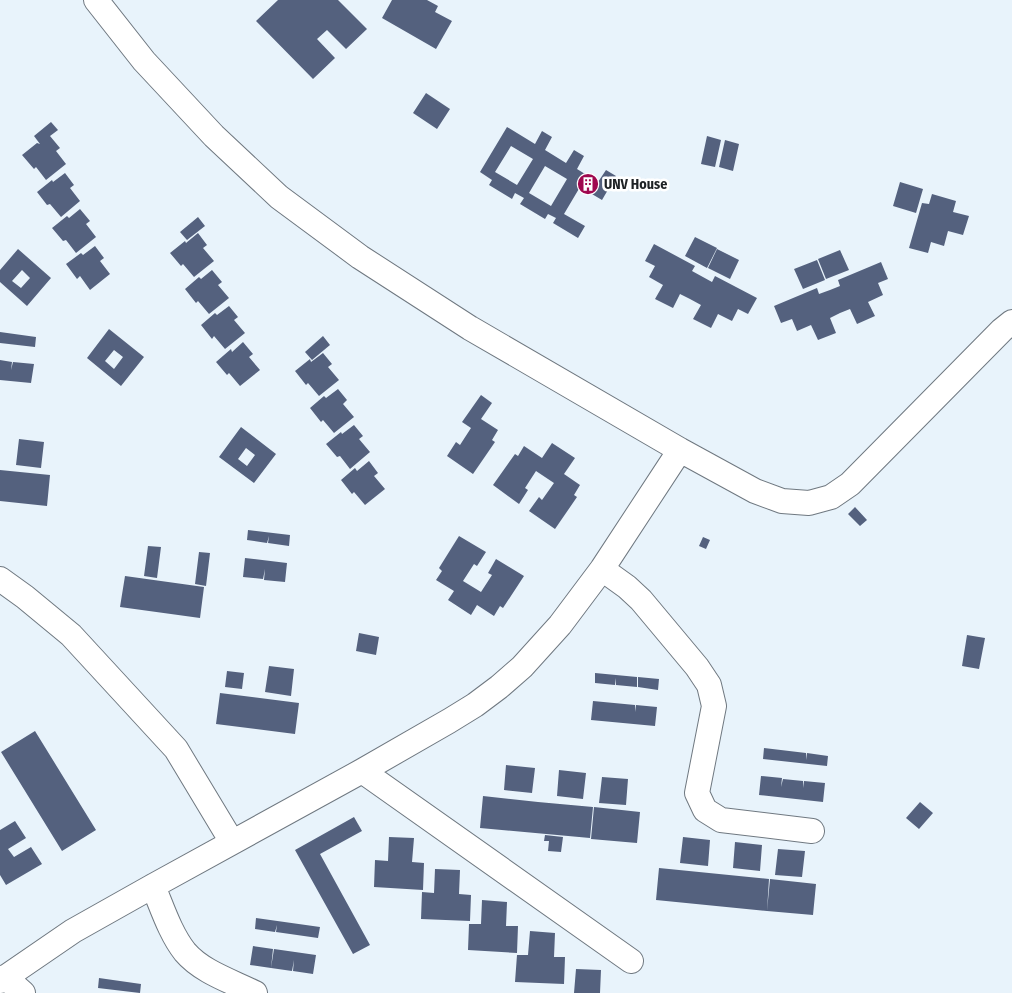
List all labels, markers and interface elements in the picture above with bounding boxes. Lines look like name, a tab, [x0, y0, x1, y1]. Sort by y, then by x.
building icon: UNV House	[576, 172, 600, 196]
place label: UNV House	[604, 176, 667, 193]

